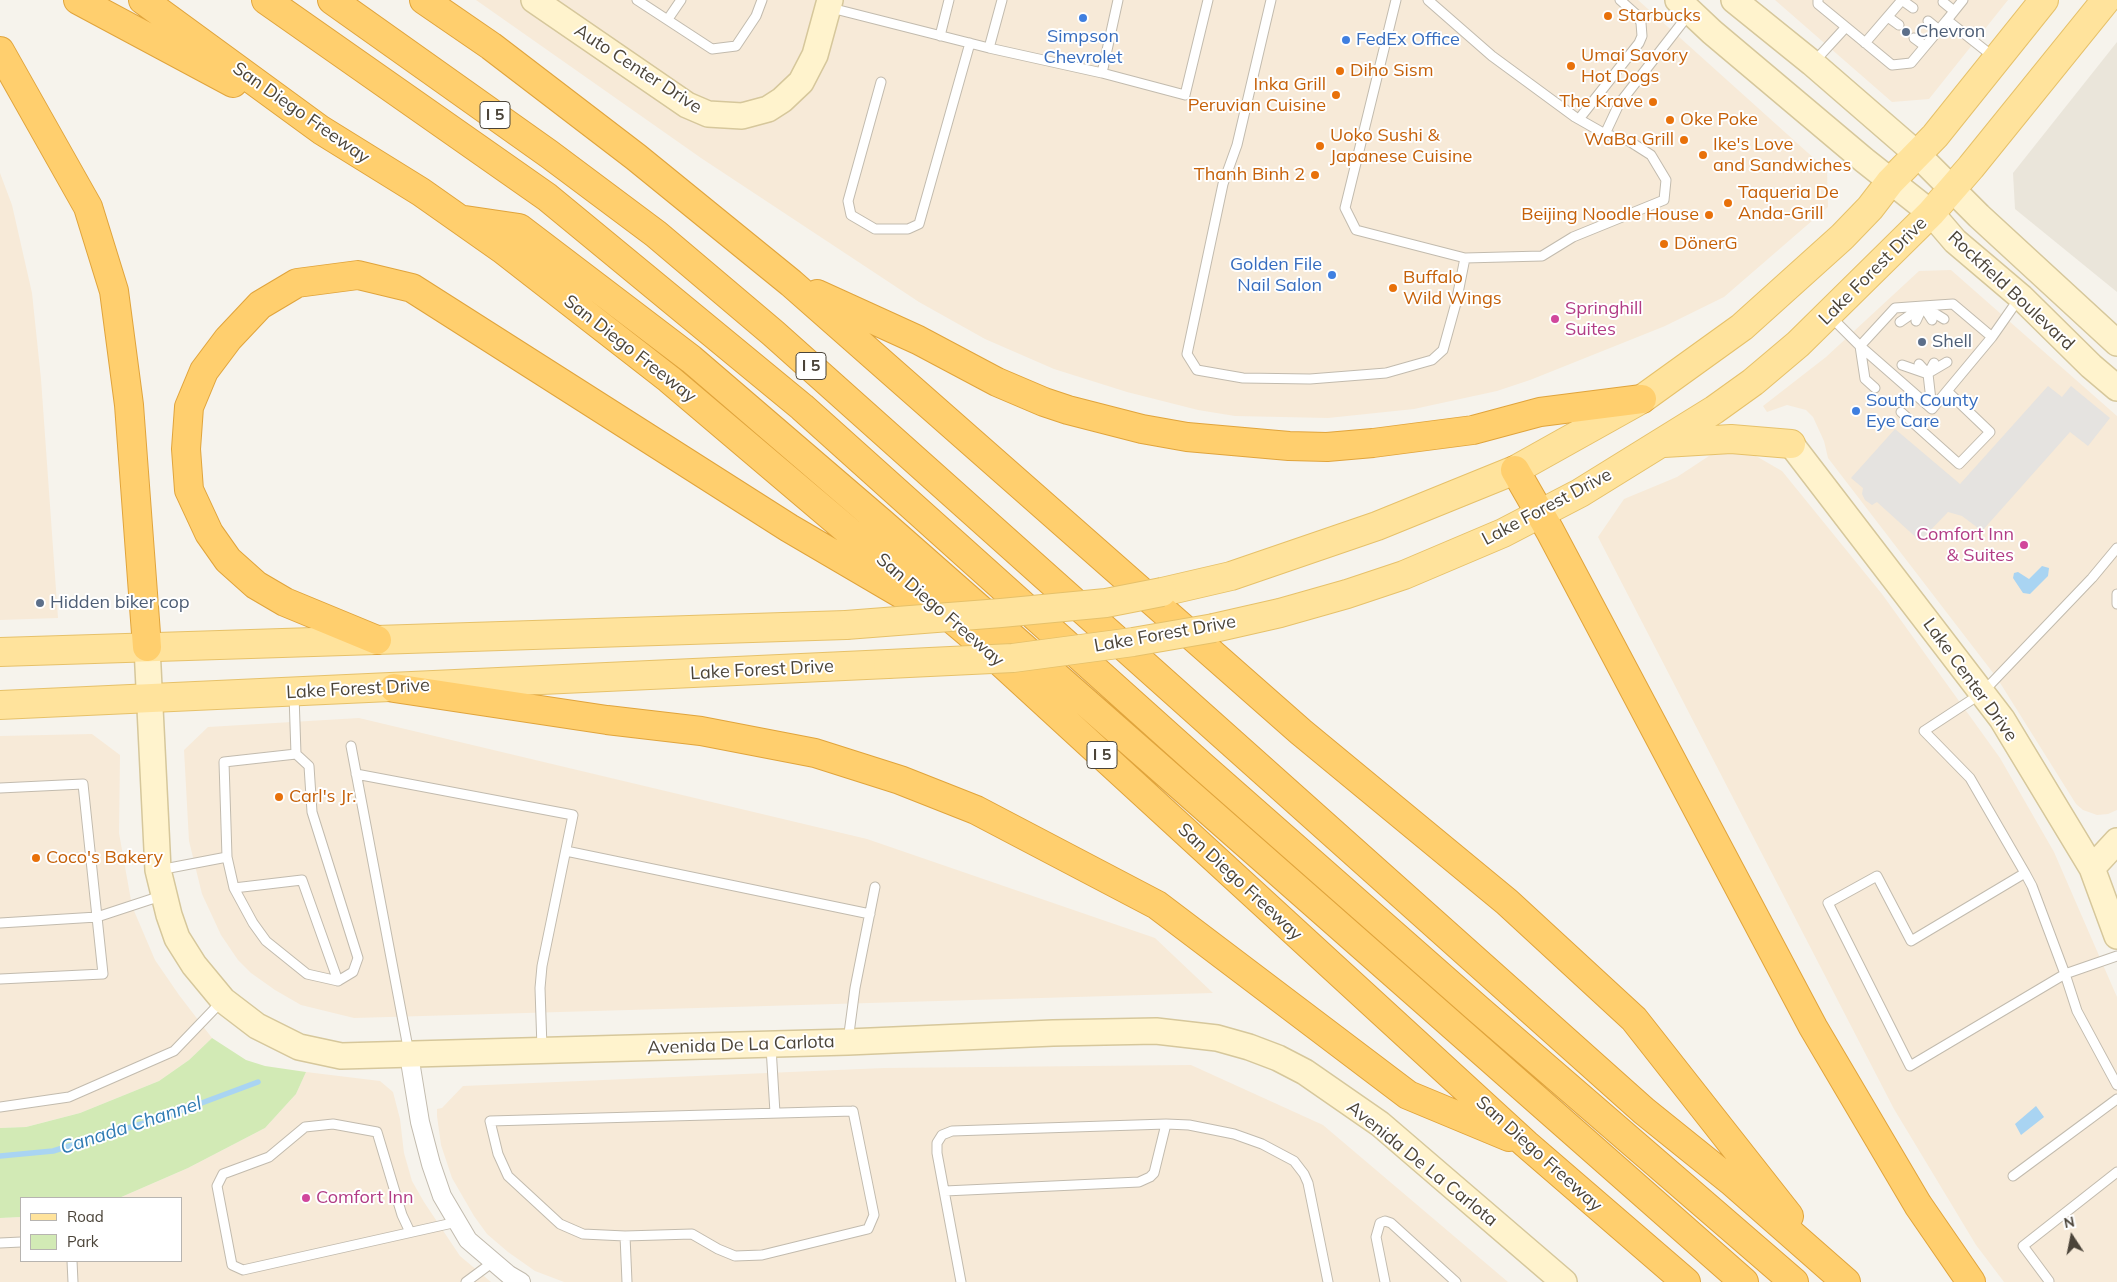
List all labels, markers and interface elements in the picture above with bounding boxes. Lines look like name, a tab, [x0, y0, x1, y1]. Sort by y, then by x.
place label: Starbucks	[1618, 5, 1701, 27]
marker: Starbucks	[1602, 10, 1614, 22]
marker: Simpson Chevrolet	[1077, 12, 1089, 24]
street label: Auto Center Drive	[570, 20, 706, 118]
place label: Chevron	[1916, 21, 1985, 43]
place label: Simpson Chevrolet	[1043, 26, 1123, 68]
marker: Chevron	[1900, 26, 1912, 38]
place label: FedEx Office	[1356, 29, 1460, 51]
marker: FedEx Office	[1340, 34, 1352, 46]
place label: Umai Savory Hot Dogs	[1581, 45, 1688, 88]
street label: San Diego Freeway	[228, 58, 374, 168]
place label: Diho Sism	[1350, 60, 1433, 82]
marker: Umai Savory Hot Dogs	[1565, 60, 1577, 72]
marker: Diho Sism	[1334, 65, 1346, 77]
place label: Inka Grill Peruvian Cuisine	[1188, 74, 1326, 116]
marker: Inka Grill Peruvian Cuisine	[1330, 89, 1342, 101]
place label: The Krave	[1559, 91, 1643, 113]
marker: The Krave	[1647, 96, 1659, 108]
road number: I 5	[480, 102, 510, 128]
place label: Oke Poke	[1680, 109, 1758, 131]
marker: Oke Poke	[1664, 114, 1676, 126]
place label: Uoko Sushi & Japanese Cuisine	[1330, 125, 1472, 168]
place label: WaBa Grill	[1584, 129, 1674, 151]
marker: WaBa Grill	[1678, 134, 1690, 146]
place label: Ike's Love and Sandwiches	[1713, 134, 1851, 176]
marker: Uoko Sushi & Japanese Cuisine	[1314, 140, 1326, 152]
marker: Ike's Love and Sandwiches	[1697, 149, 1709, 161]
place label: Thanh Binh 2	[1194, 164, 1305, 186]
marker: Thanh Binh 2	[1309, 169, 1321, 181]
place label: Taqueria De Anda-Grill	[1738, 182, 1839, 224]
marker: Taqueria De Anda-Grill	[1722, 197, 1734, 209]
place label: Beijing Noodle House	[1521, 204, 1699, 226]
marker: Beijing Noodle House	[1703, 209, 1715, 221]
street label: Lake Forest Drive	[1815, 213, 1931, 329]
street label: Rockfield Boulevard	[1943, 227, 2079, 355]
place label: DönerG	[1674, 233, 1738, 255]
marker: DönerG	[1658, 238, 1670, 250]
place label: Golden File Nail Salon	[1230, 254, 1322, 296]
place label: Buffalo Wild Wings	[1403, 267, 1502, 310]
marker: Golden File Nail Salon	[1326, 269, 1338, 281]
marker: Buffalo Wild Wings	[1387, 282, 1399, 294]
street label: San Diego Freeway	[559, 291, 701, 407]
place label: Springhill Suites	[1565, 298, 1643, 340]
marker: Springhill Suites	[1549, 313, 1561, 325]
place label: Shell	[1932, 331, 1972, 353]
marker: Shell	[1916, 336, 1928, 348]
road number: I 5	[796, 352, 826, 380]
place label: South County Eye Care	[1866, 390, 1978, 432]
marker: South County Eye Care	[1850, 405, 1862, 417]
street label: Lake Forest Drive	[1478, 464, 1616, 550]
place label: Comfort Inn & Suites	[1916, 524, 2014, 566]
marker: Comfort Inn & Suites	[2018, 539, 2030, 551]
street label: San Diego Freeway	[872, 549, 1008, 671]
place label: Hidden biker cop	[50, 592, 190, 614]
marker: Hidden biker cop	[34, 597, 46, 609]
street label: Lake Forest Drive	[1092, 611, 1238, 657]
street label: Lake Center Drive	[1918, 614, 2022, 746]
street label: Lake Forest Drive	[690, 655, 834, 685]
street label: Lake Forest Drive	[286, 674, 430, 704]
road number: I 5	[1087, 742, 1117, 768]
place label: Carl's Jr.	[289, 786, 356, 808]
marker: Carl's Jr.	[273, 791, 285, 803]
street label: San Diego Freeway	[1173, 819, 1307, 945]
place label: Coco's Bakery	[46, 847, 163, 869]
marker: Coco's Bakery	[30, 852, 42, 864]
street label: Avenida De La Carlota	[647, 1031, 835, 1059]
water label: Canada Channel	[58, 1092, 204, 1160]
street label: San Diego Freeway	[1472, 1092, 1606, 1216]
street label: Avenida De La Carlota	[1342, 1097, 1502, 1231]
place label: Comfort Inn	[316, 1187, 414, 1209]
marker: Comfort Inn	[300, 1192, 312, 1204]
legend	[20, 1197, 182, 1262]
text: Road	[67, 1207, 104, 1226]
north arrow	[2047, 1212, 2097, 1262]
text: N	[2062, 1212, 2076, 1232]
text: Park	[67, 1232, 99, 1251]

